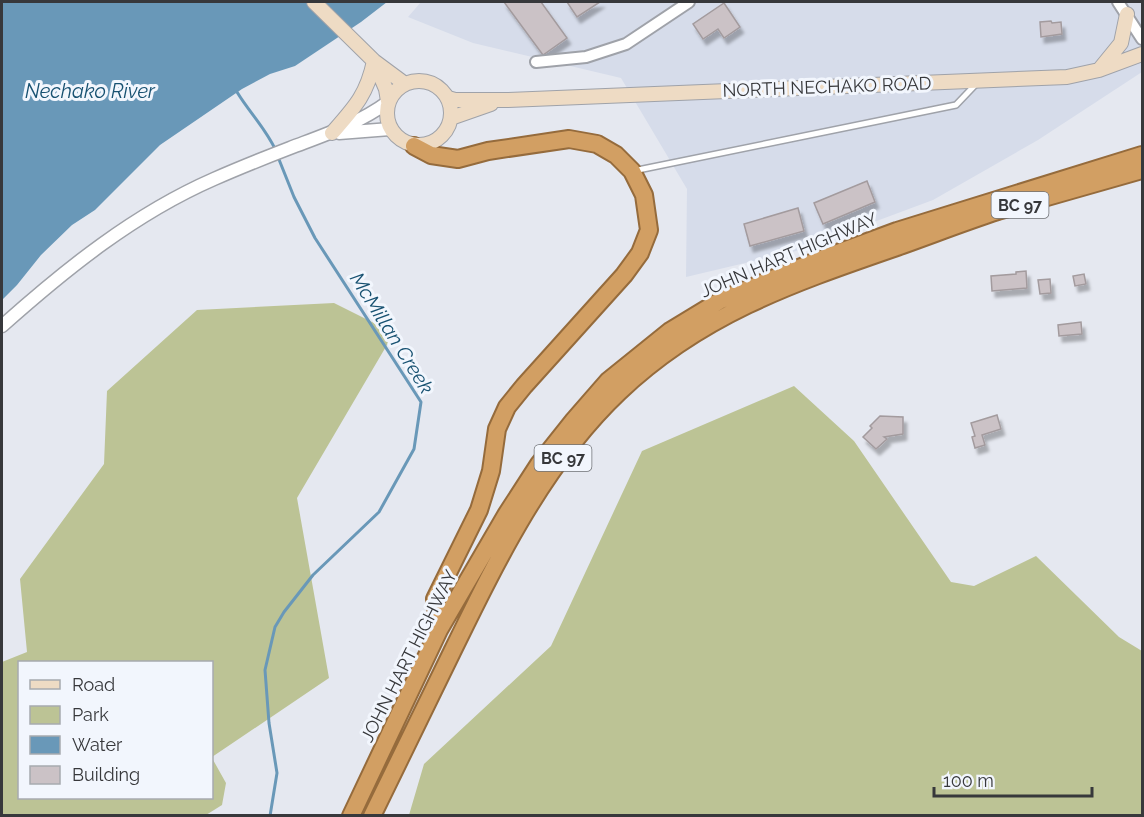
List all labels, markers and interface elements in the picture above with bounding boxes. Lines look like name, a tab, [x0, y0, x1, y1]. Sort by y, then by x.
street label: NORTH NECHAKO ROAD	[722, 72, 932, 101]
water label: Nechako River	[25, 79, 156, 103]
road number: BC 97	[992, 192, 1048, 218]
street label: JOHN HART HIGHWAY	[697, 208, 881, 301]
water label: McMillan Creek	[345, 268, 439, 398]
road number: BC 97	[534, 445, 592, 471]
street label: JOHN HART HIGHWAY	[356, 566, 461, 745]
legend	[18, 661, 213, 799]
text: Road	[72, 674, 115, 695]
text: Park	[72, 704, 109, 725]
text: Water	[72, 734, 123, 755]
scale bar	[934, 760, 1092, 798]
text: Building	[72, 764, 140, 785]
text: 100 m	[943, 770, 994, 791]

